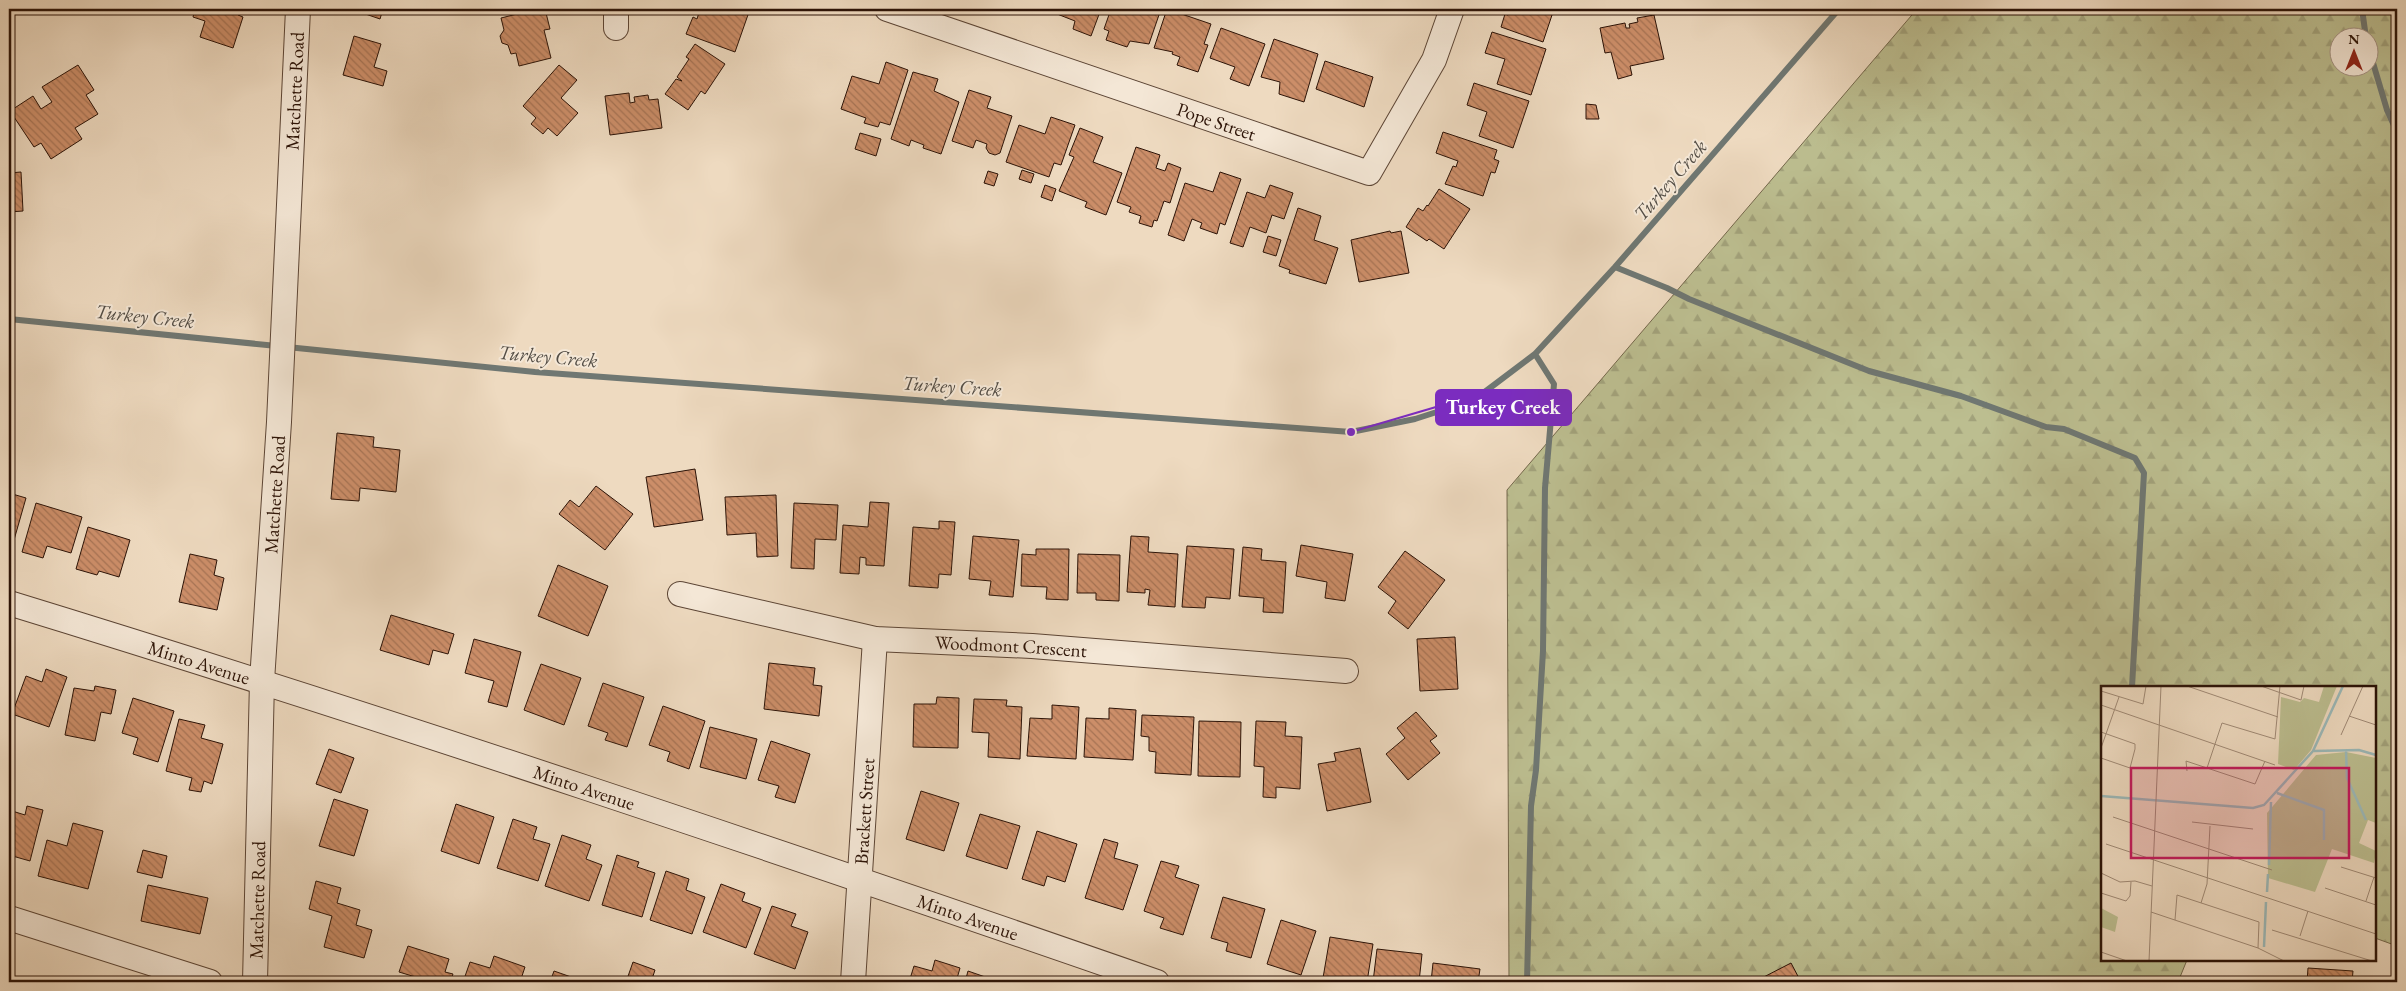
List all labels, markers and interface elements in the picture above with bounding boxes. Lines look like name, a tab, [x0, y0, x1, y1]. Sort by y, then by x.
north arrow	[2328, 28, 2378, 78]
text: N	[2348, 30, 2360, 48]
street label: Matchette Road	[280, 31, 310, 151]
street label: Pope Street	[1174, 97, 1259, 147]
water label: Turkey Creek	[1628, 134, 1712, 226]
water label: Turkey Creek	[94, 298, 196, 334]
water label: Turkey Creek	[497, 339, 599, 373]
water label: Turkey Creek	[902, 370, 1002, 402]
callout: Turkey Creek	[1436, 390, 1571, 425]
text: Turkey Creek	[1446, 394, 1561, 420]
street label: Matchette Road	[258, 434, 291, 554]
street label: Woodmont Crescent	[934, 630, 1088, 663]
street label: Minto Avenue	[145, 635, 253, 691]
inset map	[2101, 686, 2376, 961]
street label: Brackett Street	[849, 757, 880, 865]
street label: Minto Avenue	[530, 759, 638, 816]
street label: Matchette Road	[244, 840, 271, 959]
street label: Minto Avenue	[914, 888, 1022, 946]

